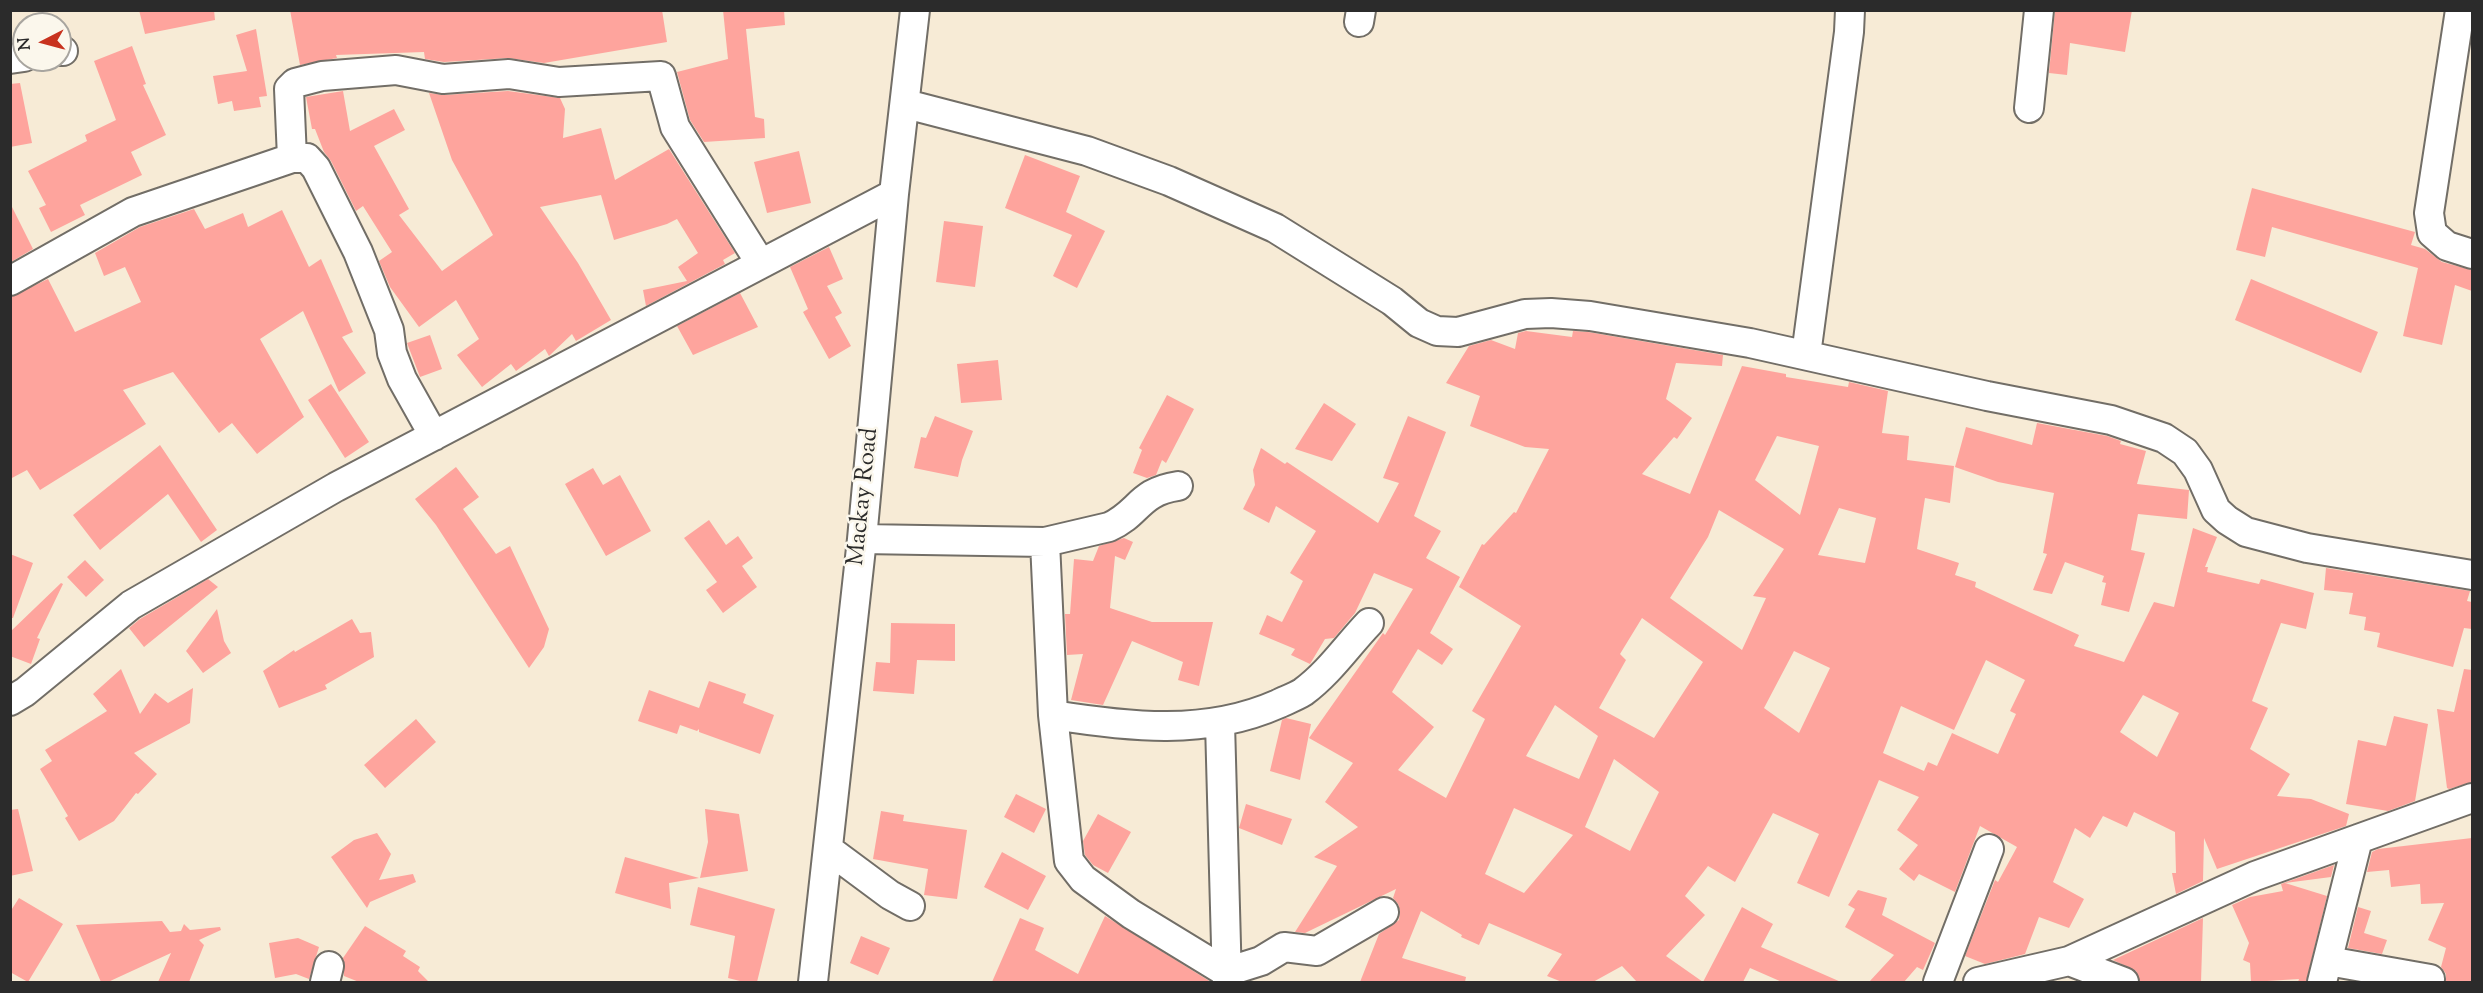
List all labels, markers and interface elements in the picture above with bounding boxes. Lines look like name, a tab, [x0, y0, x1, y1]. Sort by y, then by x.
north arrow	[12, 12, 72, 72]
text: N	[13, 36, 38, 51]
street label: Mackay Road	[843, 427, 887, 567]

